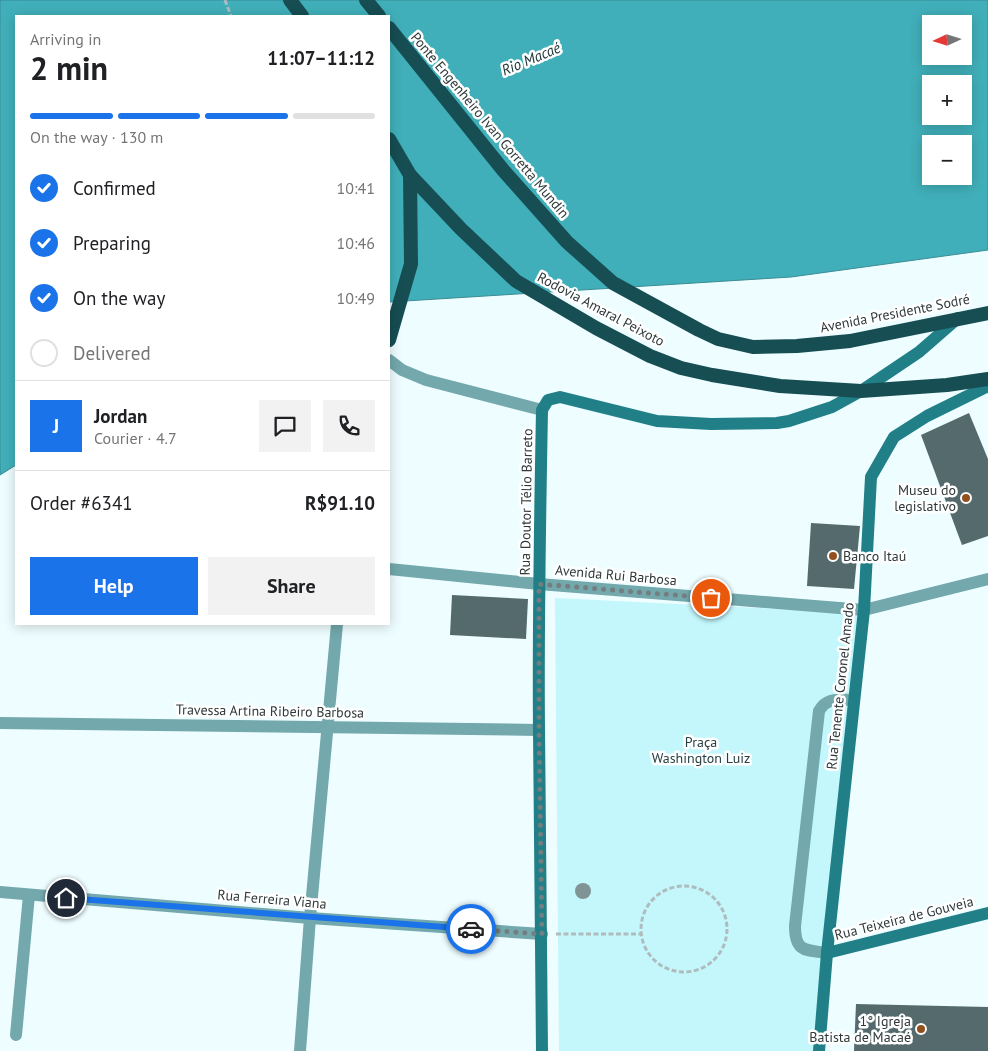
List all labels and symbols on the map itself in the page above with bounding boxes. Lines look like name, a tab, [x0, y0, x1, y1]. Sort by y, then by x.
north arrow	[922, 15, 972, 65]
street label: Ponte Engenheiro Ivan Gorretta Mundin	[407, 28, 573, 222]
water label: Rio Macaé	[498, 38, 563, 79]
street label: Rodovia Amaral Peixoto	[534, 268, 668, 350]
street label: Avenida Presidente Sodré	[819, 290, 971, 336]
street label: Rua Doutor Télio Barreto	[516, 428, 536, 576]
place label: Museu do legislativo	[894, 481, 956, 515]
marker: Museu do legislativo	[960, 492, 972, 504]
place label: Banco Itaú	[843, 547, 906, 565]
marker: Banco Itaú	[827, 550, 839, 562]
street label: Avenida Rui Barbosa	[554, 561, 678, 589]
pin	[690, 577, 732, 619]
street label: Rua Tenente Coronel Amado	[822, 602, 858, 770]
street label: Travessa Artina Ribeiro Barbosa	[176, 700, 364, 722]
park label: Praça Washington Luiz	[652, 733, 750, 767]
pin	[45, 877, 87, 919]
street label: Rua Ferreira Viana	[217, 885, 327, 913]
street label: Rua Teixeira de Gouveia	[833, 892, 975, 944]
courier	[446, 904, 496, 954]
place label: 1° Igreja Batista de Macaé	[809, 1012, 911, 1046]
marker: 1° Igreja Batista de Macaé	[915, 1023, 927, 1035]

